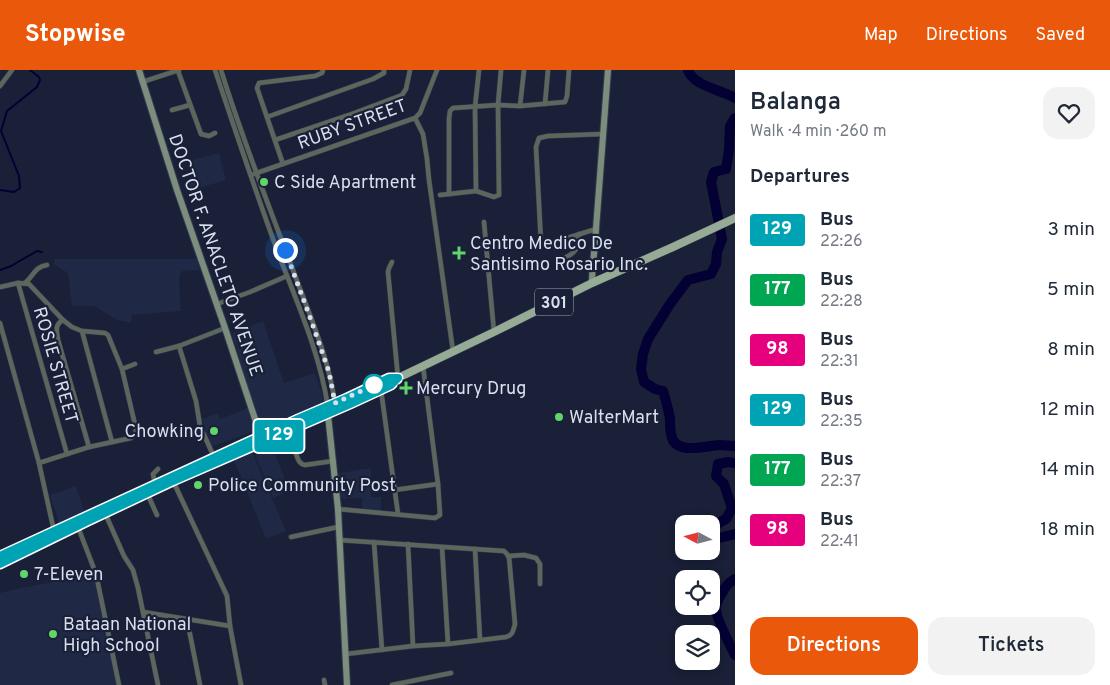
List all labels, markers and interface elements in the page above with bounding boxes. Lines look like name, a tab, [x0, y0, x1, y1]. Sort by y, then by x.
text: Stopwise	[25, 20, 126, 50]
text: Map	[864, 24, 898, 47]
text: Directions	[926, 24, 1008, 47]
text: Saved	[1036, 24, 1085, 47]
button: heart	[1043, 87, 1095, 139]
text: Balanga	[750, 88, 841, 118]
street label: RUBY STREET	[295, 95, 410, 156]
text: Walk · 4 min · 260 m	[750, 122, 886, 142]
street label: DOCTOR F. ANACLETO AVENUE	[162, 131, 267, 380]
text: Departures	[750, 165, 850, 189]
place label: C Side Apartment	[274, 172, 416, 195]
marker: C Side Apartment	[258, 176, 270, 188]
text: Bus	[820, 208, 854, 232]
text: 129	[763, 218, 792, 241]
text: 3 min	[1047, 218, 1095, 242]
text: 22:26	[820, 232, 863, 252]
place label: Centro Medico De Santisimo Rosario Inc.	[470, 233, 648, 277]
your location	[273, 238, 298, 263]
marker: Centro Medico De Santisimo Rosario Inc.	[452, 246, 466, 260]
text: Bus	[820, 268, 854, 292]
text: 177	[764, 278, 791, 301]
text: 5 min	[1047, 278, 1095, 302]
road number: 301	[535, 288, 573, 316]
text: 22:28	[820, 292, 863, 312]
street label: ROSIE STREET	[27, 304, 82, 427]
text: Bus	[820, 328, 854, 352]
text: 98	[766, 338, 789, 361]
text: 8 min	[1047, 338, 1095, 362]
text: 22:31	[820, 352, 859, 372]
unlabelled marker	[363, 374, 385, 396]
place label: Mercury Drug	[416, 378, 526, 401]
marker: Mercury Drug	[400, 382, 412, 394]
text: Bus	[820, 388, 854, 412]
text: 129	[763, 398, 792, 421]
text: 12 min	[1040, 398, 1095, 422]
place label: WalterMart	[569, 407, 659, 430]
marker: WalterMart	[553, 411, 565, 423]
text: 22:35	[820, 412, 863, 432]
line badge: 129	[250, 420, 308, 452]
place label: Chowking	[125, 421, 204, 444]
text: 129	[264, 424, 294, 447]
marker: Chowking	[208, 425, 220, 437]
text: Bus	[820, 448, 854, 472]
text: 177	[764, 458, 791, 481]
text: 14 min	[1040, 458, 1095, 482]
text: 22:37	[820, 472, 861, 492]
place label: Police Community Post	[208, 475, 396, 498]
marker: Police Community Post	[192, 479, 204, 491]
text: Bus	[820, 508, 854, 532]
north arrow	[675, 515, 720, 560]
map controls	[675, 515, 720, 670]
text: 98	[766, 518, 789, 541]
text: 18 min	[1040, 518, 1095, 542]
text: 22:41	[820, 532, 859, 552]
place label: 7-Eleven	[34, 564, 103, 587]
marker: 7-Eleven	[18, 568, 30, 580]
button: locate	[675, 570, 720, 615]
place label: Bataan National High School	[63, 614, 191, 658]
button: Directions	[750, 617, 918, 675]
button: Tickets	[928, 617, 1095, 675]
button: layers	[675, 625, 720, 670]
marker: Bataan National High School	[47, 628, 59, 640]

